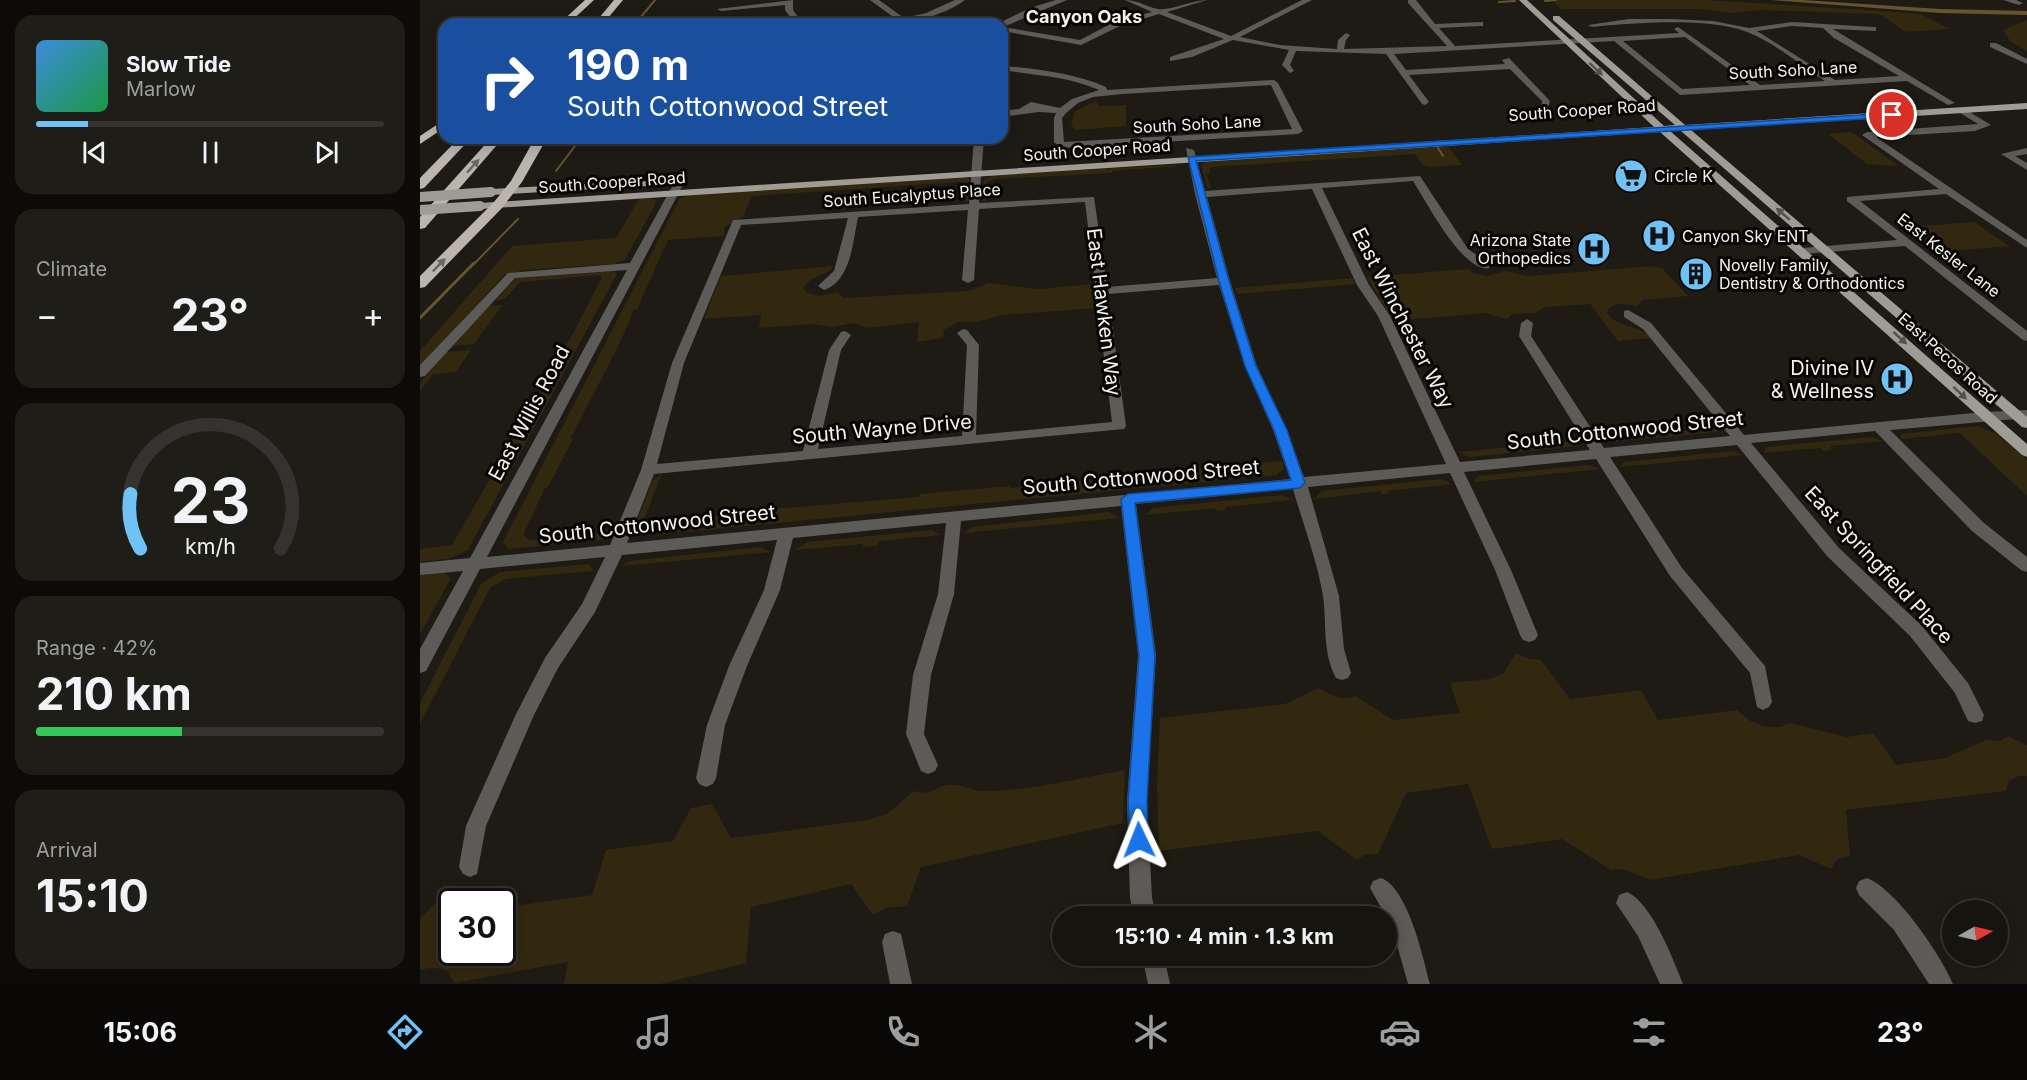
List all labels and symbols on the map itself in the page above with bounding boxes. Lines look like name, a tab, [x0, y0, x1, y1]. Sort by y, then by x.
district label: Canyon Oaks	[1026, 6, 1142, 27]
street label: South Soho Lane	[1728, 57, 1858, 83]
one-way arrow	[1589, 62, 1604, 76]
pin	[1866, 89, 1917, 140]
street label: South Cooper Road	[1508, 95, 1656, 125]
street label: South Soho Lane	[1132, 111, 1262, 137]
street label: South Cooper Road	[1023, 135, 1171, 165]
supermarket icon: Circle K	[1613, 158, 1649, 194]
one-way arrow	[466, 159, 479, 174]
place label: Circle K	[1654, 166, 1713, 186]
street label: South Cooper Road	[538, 167, 686, 197]
street label: South Eucalyptus Place	[823, 179, 1001, 211]
one-way arrow	[1776, 208, 1791, 221]
street label: East Kesler Lane	[1894, 209, 2004, 301]
hospital icon: Canyon Sky ENT	[1641, 218, 1677, 254]
street label: East Winchester Way	[1347, 224, 1459, 412]
place label: Canyon Sky ENT	[1682, 226, 1809, 246]
street label: East Hawken Way	[1082, 227, 1126, 397]
place label: Arizona State Orthopedics	[1470, 230, 1571, 268]
hospital icon: Arizona State Orthopedics	[1576, 231, 1612, 267]
place label: Novelly Family Dentistry & Orthodontics	[1719, 255, 1905, 293]
building icon: Novelly Family Dentistry & Orthodontics	[1678, 256, 1714, 292]
one-way arrow	[431, 258, 445, 272]
street label: East Pecos Road	[1894, 308, 2002, 408]
one-way arrow	[1892, 331, 1907, 345]
street label: East Willis Road	[483, 341, 575, 485]
place label: Divine IV & Wellness	[1771, 356, 1874, 403]
hospital icon: Divine IV & Wellness	[1879, 361, 1915, 397]
one-way arrow	[1952, 386, 1967, 399]
street label: South Cottonwood Street	[1506, 406, 1745, 454]
street label: South Wayne Drive	[791, 409, 973, 449]
street label: South Cottonwood Street	[1022, 455, 1261, 499]
street label: East Springfield Place	[1800, 481, 1958, 649]
street label: South Cottonwood Street	[538, 500, 777, 548]
position arrow	[1107, 808, 1171, 872]
speed limit sign: 30	[438, 888, 516, 966]
north arrow	[1942, 900, 2008, 966]

